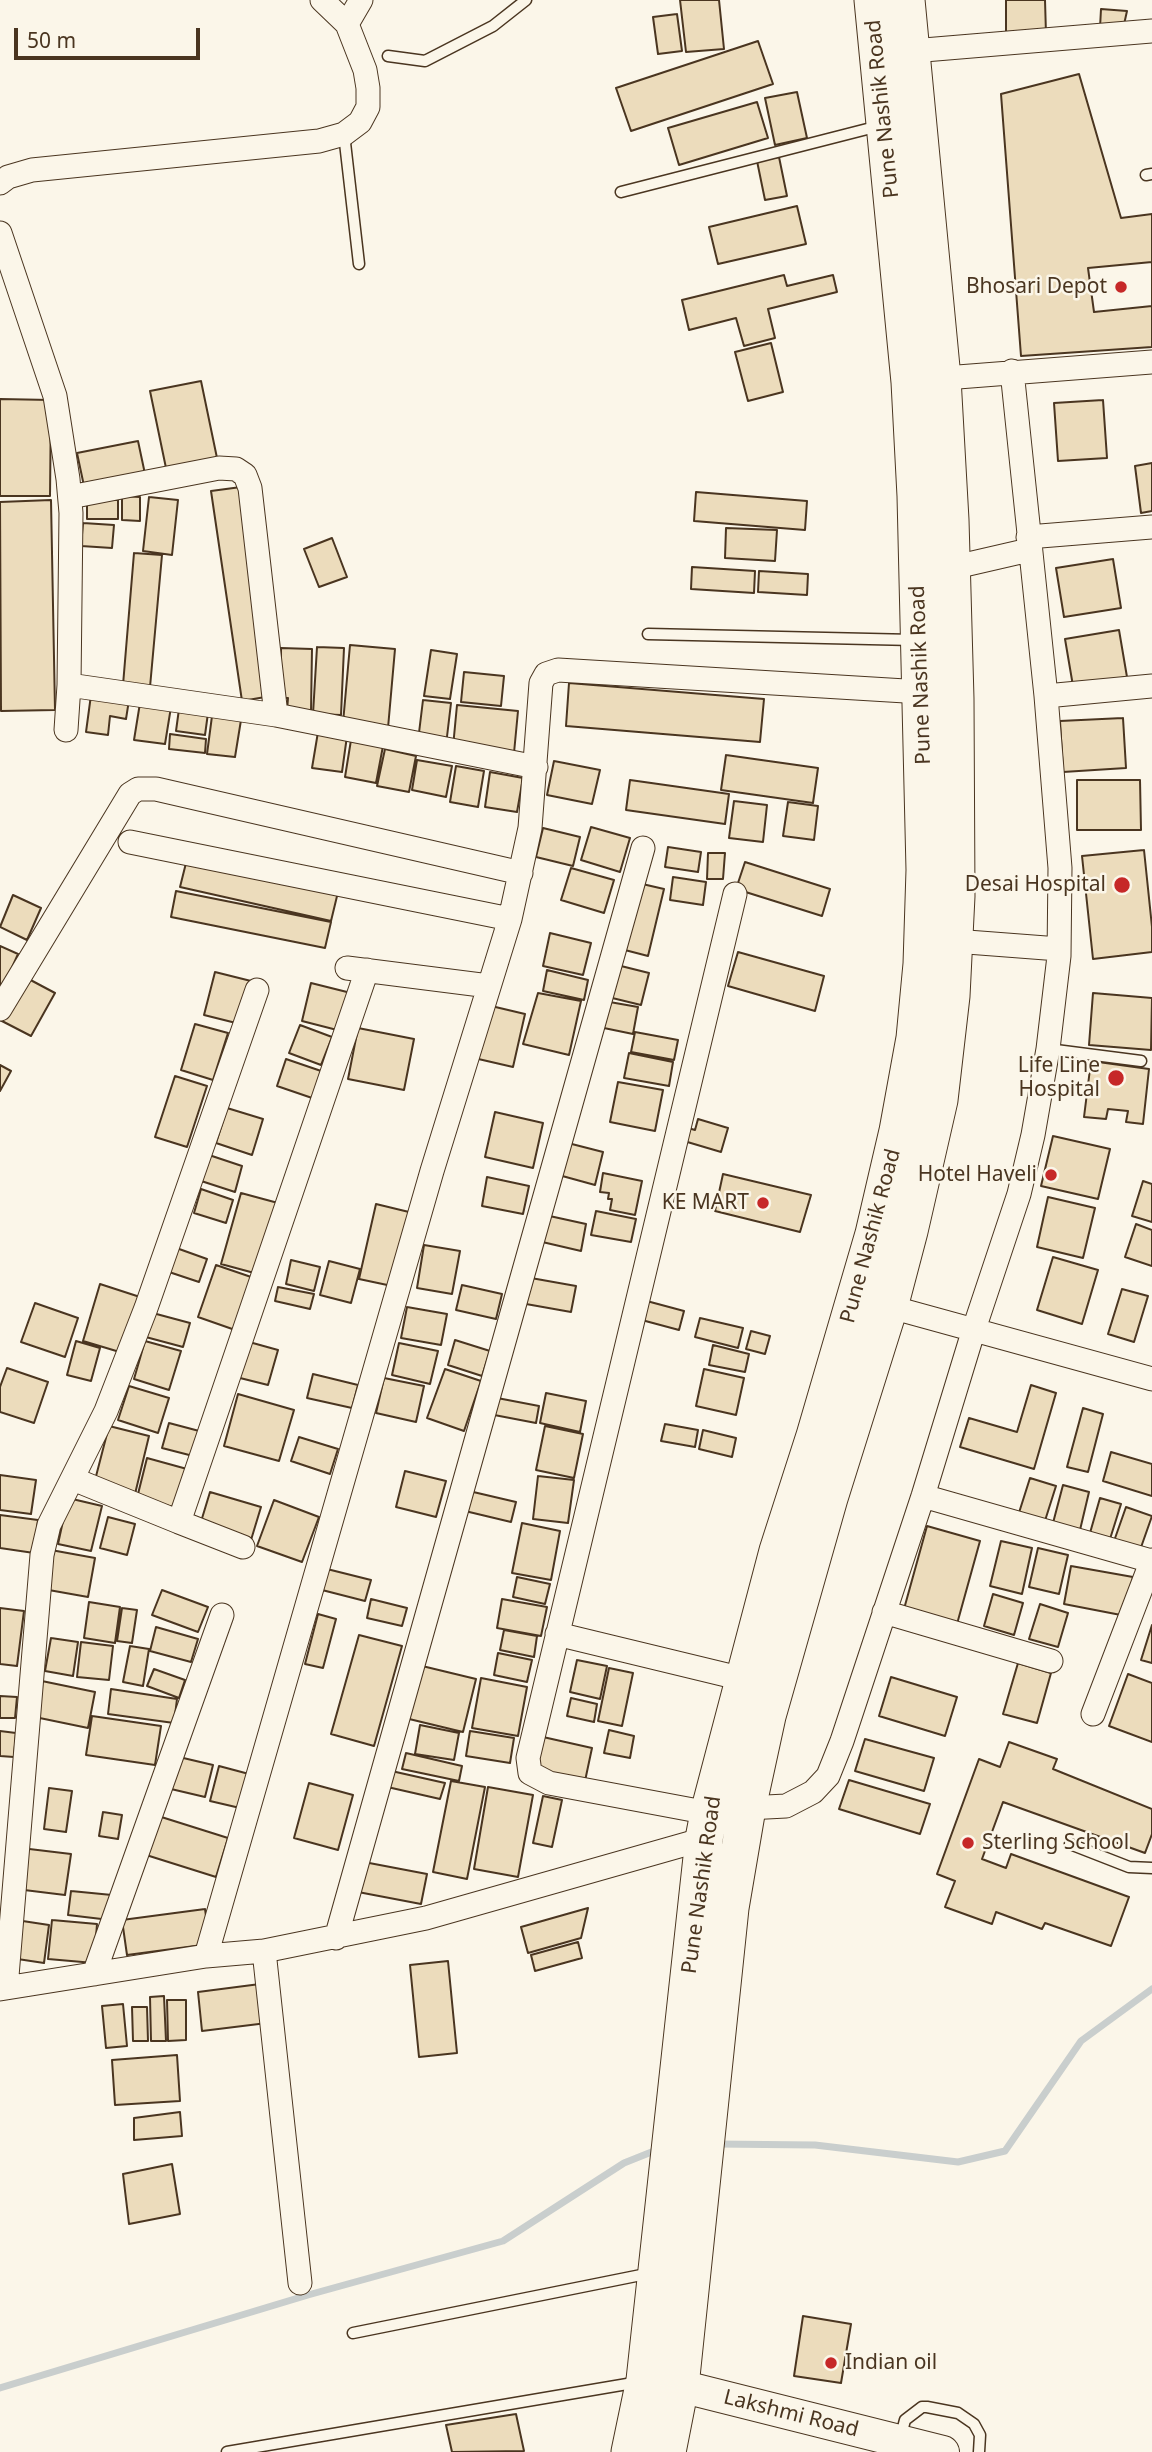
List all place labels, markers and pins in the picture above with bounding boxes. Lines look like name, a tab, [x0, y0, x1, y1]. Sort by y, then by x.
place label: Bhosari Depot	[966, 274, 1107, 300]
marker: Bhosari Depot	[1113, 279, 1129, 295]
place label: Desai Hospital	[965, 872, 1106, 898]
marker: Desai Hospital	[1112, 875, 1132, 895]
place label: Life Line Hospital	[1018, 1053, 1100, 1103]
marker: Life Line Hospital	[1106, 1068, 1126, 1088]
place label: Hotel Haveli	[918, 1162, 1037, 1188]
marker: Hotel Haveli	[1043, 1167, 1059, 1183]
place label: KE MART	[662, 1190, 749, 1216]
marker: KE MART	[755, 1195, 771, 1211]
place label: Sterling School	[982, 1830, 1129, 1856]
marker: Sterling School	[960, 1835, 976, 1851]
place label: Indian oil	[845, 2350, 937, 2376]
marker: Indian oil	[823, 2355, 839, 2371]

